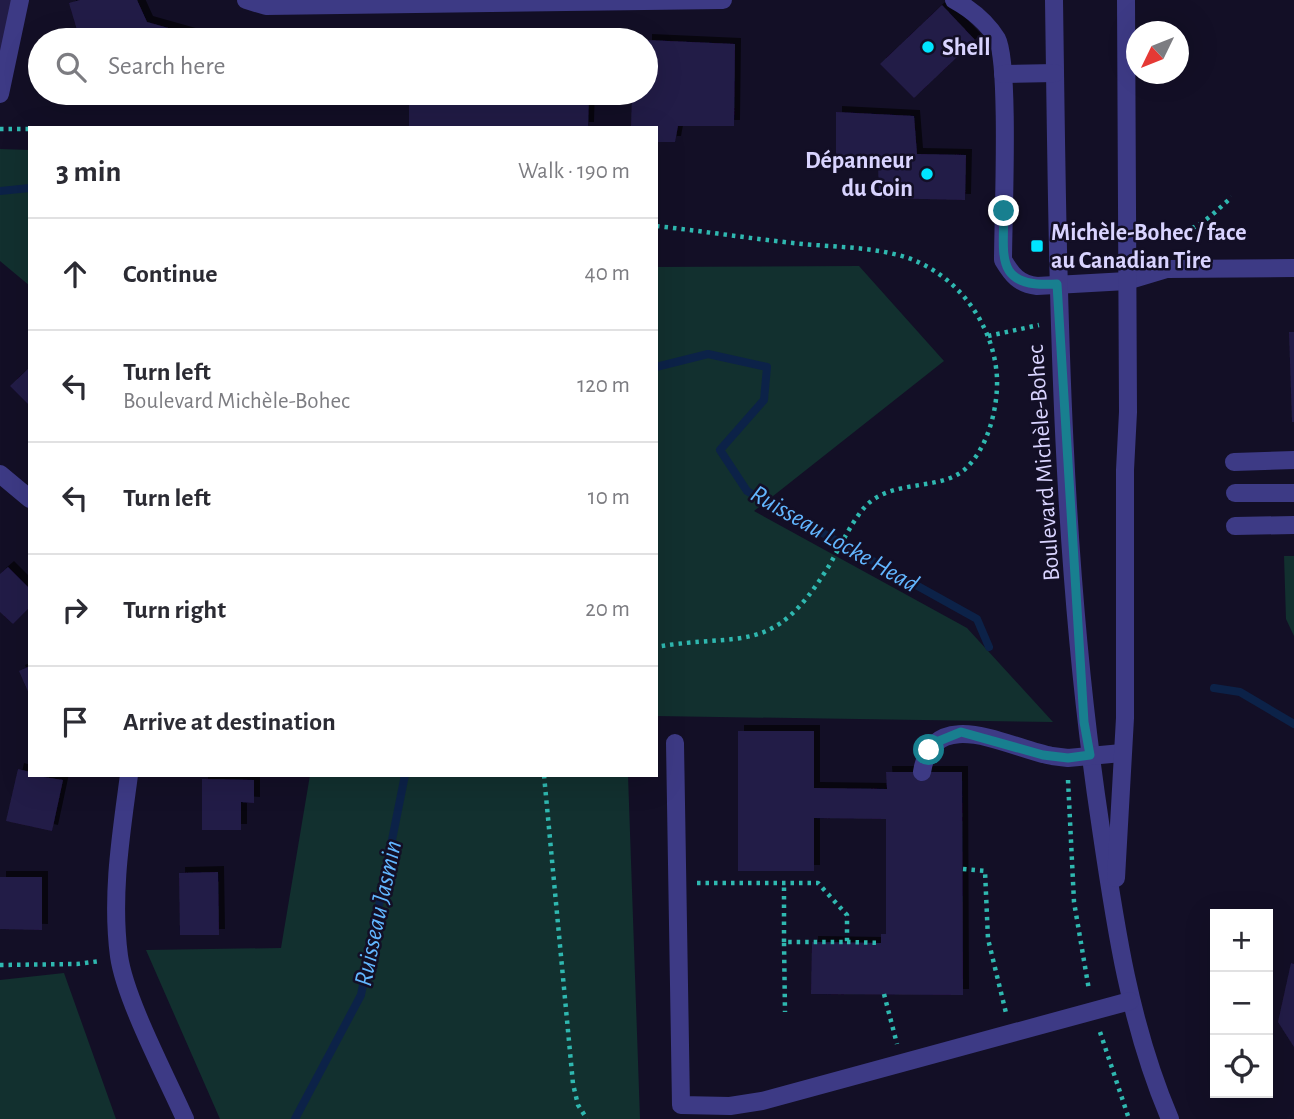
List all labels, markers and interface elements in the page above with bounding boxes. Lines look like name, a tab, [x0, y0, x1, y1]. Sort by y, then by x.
north arrow	[1126, 21, 1189, 84]
search box	[28, 28, 658, 105]
place label: Shell	[942, 36, 990, 60]
marker: Shell	[920, 39, 936, 55]
icon: search	[52, 48, 90, 86]
text: Search here	[108, 53, 226, 79]
place label: Dépanneur du Coin	[805, 149, 914, 201]
text: 3 min	[56, 157, 121, 187]
text: Walk · 190 m	[518, 160, 630, 183]
marker: Dépanneur du Coin	[919, 166, 935, 182]
route end	[988, 195, 1019, 226]
place label: Michèle-Bohec / face au Canadian Tire	[1051, 221, 1247, 273]
marker: Michèle-Bohec / face au Canadian Tire	[1029, 238, 1045, 254]
icon: ahead	[56, 255, 94, 293]
text: Continue	[123, 261, 218, 287]
text: 40 m	[585, 262, 630, 285]
street label: Boulevard Michèle-Bohec	[1024, 344, 1064, 582]
text: Turn left	[123, 359, 211, 385]
icon: left	[56, 367, 94, 405]
text: 120 m	[577, 374, 630, 397]
text: Boulevard Michèle-Bohec	[123, 390, 350, 413]
icon: left	[56, 479, 94, 517]
water label: Ruisseau Locke Head	[746, 480, 923, 598]
text: Turn left	[123, 485, 211, 511]
text: 10 m	[588, 486, 630, 509]
icon: right	[56, 591, 94, 629]
text: Turn right	[123, 597, 226, 623]
text: 20 m	[585, 598, 630, 621]
icon: arrive	[56, 703, 94, 741]
text: Arrive at destination	[123, 709, 336, 735]
route start	[913, 734, 944, 765]
water label: Ruisseau Jasmin	[350, 838, 406, 988]
map controls	[1210, 909, 1273, 1098]
button: +	[1210, 909, 1273, 972]
button: −	[1210, 972, 1273, 1035]
button: locate	[1210, 1035, 1273, 1098]

